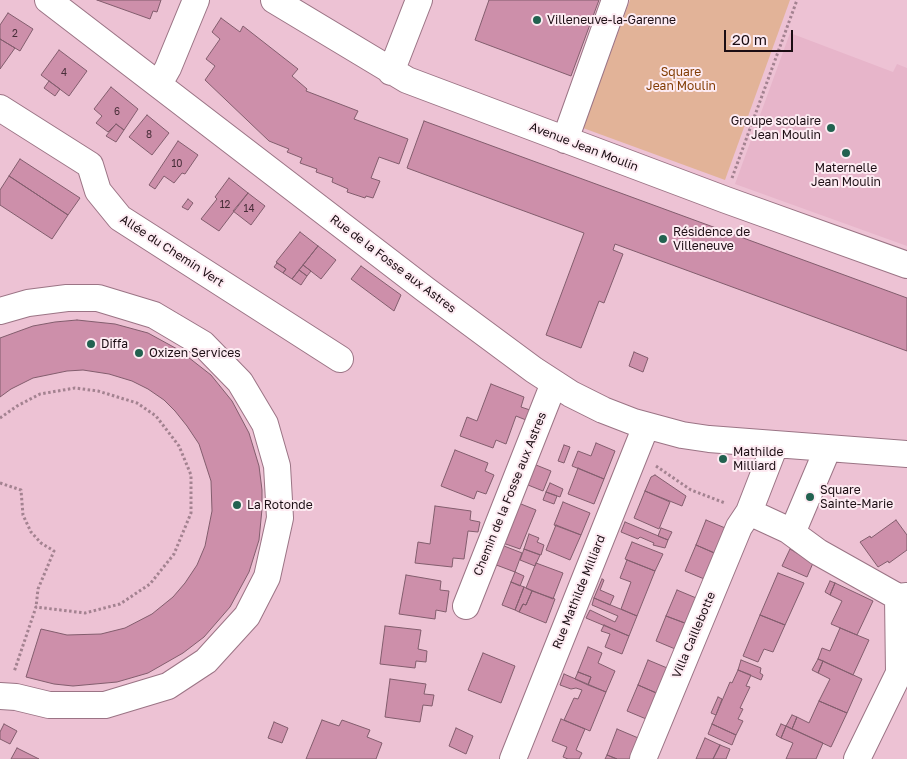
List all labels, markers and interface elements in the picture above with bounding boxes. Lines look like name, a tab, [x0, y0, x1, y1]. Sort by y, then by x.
place label: Villeneuve-la-Garenne	[547, 13, 676, 27]
marker: Villeneuve-la-Garenne	[531, 14, 543, 26]
scale bar	[727, 20, 796, 52]
house number: 2	[12, 28, 18, 40]
text: 20 m	[732, 30, 767, 48]
park label: Square Jean Moulin	[646, 65, 716, 93]
house number: 4	[61, 67, 67, 79]
house number: 6	[114, 106, 120, 118]
place label: Groupe scolaire Jean Moulin	[731, 114, 821, 142]
street label: Avenue Jean Moulin	[528, 120, 640, 174]
marker: Groupe scolaire Jean Moulin	[825, 122, 837, 134]
house number: 8	[146, 129, 152, 141]
marker: Maternelle Jean Moulin	[840, 147, 852, 159]
house number: 10	[171, 158, 183, 170]
place label: Maternelle Jean Moulin	[811, 161, 881, 189]
house number: 12	[220, 199, 230, 211]
house number: 14	[244, 203, 254, 215]
street label: Allée du Chemin Vert	[117, 212, 227, 290]
street label: Rue de la Fosse aux Astres	[327, 212, 459, 316]
place label: Résidence de Villeneuve	[673, 225, 750, 253]
marker: Résidence de Villeneuve	[657, 233, 669, 245]
place label: Diffa	[101, 337, 128, 351]
marker: Diffa	[85, 338, 97, 350]
place label: Oxizen Services	[149, 346, 241, 360]
marker: Oxizen Services	[133, 347, 145, 359]
street label: Chemin de la Fosse aux Astres	[471, 410, 549, 578]
place label: Mathilde Milliard	[733, 445, 783, 473]
marker: Mathilde Milliard	[717, 453, 729, 465]
place label: Square Sainte-Marie	[820, 483, 893, 511]
marker: Square Sainte-Marie	[804, 491, 816, 503]
place label: La Rotonde	[247, 498, 313, 512]
marker: La Rotonde	[231, 499, 243, 511]
street label: Rue Mathilde Milliard	[550, 533, 608, 651]
street label: Villa Caillebotte	[669, 590, 719, 680]

